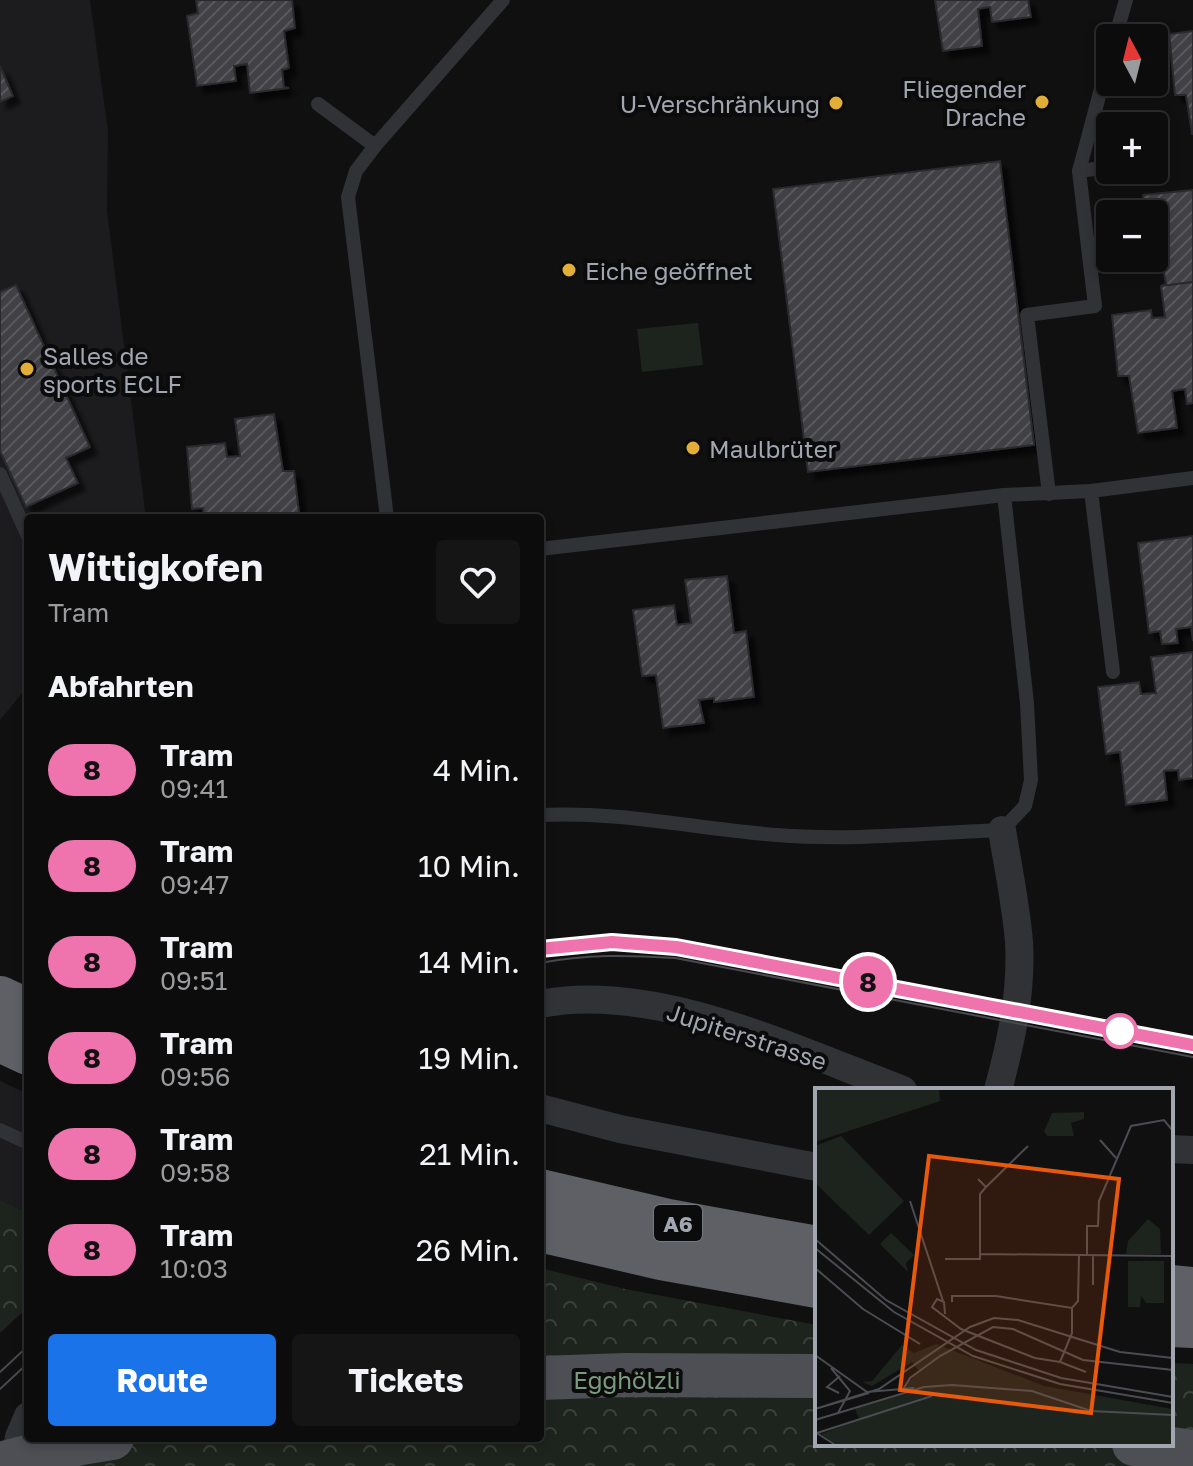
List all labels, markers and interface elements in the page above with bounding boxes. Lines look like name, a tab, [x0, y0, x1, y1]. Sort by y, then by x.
north arrow	[1096, 24, 1168, 96]
map controls	[1096, 24, 1168, 272]
place label: Fliegender Drache	[902, 74, 1026, 131]
place label: U-Verschränkung	[620, 89, 820, 118]
marker: Fliegender Drache	[1033, 93, 1051, 111]
marker: U-Verschränkung	[827, 94, 845, 112]
button: +	[1096, 112, 1168, 184]
button: −	[1096, 200, 1168, 272]
place label: Eiche geöffnet	[585, 256, 753, 285]
marker: Eiche geöffnet	[560, 261, 578, 279]
place label: Salles de sports ECLF	[43, 341, 182, 398]
marker: Salles de sports ECLF	[18, 360, 36, 378]
place label: Maulbrüter	[709, 434, 837, 463]
marker: Maulbrüter	[684, 439, 702, 457]
button: heart	[436, 540, 520, 624]
text: Wittigkofen	[48, 544, 263, 589]
text: Tram	[48, 597, 109, 628]
text: Abfahrten	[48, 668, 194, 704]
text: Tram	[160, 737, 233, 773]
text: 4 Min.	[433, 752, 520, 788]
text: 8	[83, 753, 101, 786]
text: 09:41	[160, 773, 228, 804]
text: Tram	[160, 833, 233, 869]
text: 10 Min.	[418, 848, 520, 884]
text: 8	[83, 849, 101, 882]
text: 09:47	[160, 869, 229, 900]
text: Tram	[160, 929, 233, 965]
text: 14 Min.	[418, 944, 520, 980]
text: 8	[83, 945, 101, 978]
line badge: 8	[842, 956, 894, 1008]
text: 09:51	[160, 965, 227, 996]
text: 8	[859, 965, 877, 998]
street label: Jupiterstrasse	[663, 997, 831, 1075]
unlabelled marker	[1103, 1014, 1137, 1048]
text: Tram	[160, 1025, 233, 1061]
text: 19 Min.	[419, 1040, 520, 1076]
text: 8	[83, 1041, 101, 1074]
text: 09:56	[160, 1061, 230, 1092]
inset map	[815, 1088, 1173, 1446]
text: Tram	[160, 1121, 233, 1157]
text: 21 Min.	[419, 1136, 520, 1172]
text: 8	[83, 1137, 101, 1170]
text: 09:58	[160, 1157, 231, 1188]
road number: A6	[654, 1205, 702, 1241]
text: Tram	[160, 1217, 233, 1253]
text: 26 Min.	[416, 1232, 520, 1268]
text: 8	[83, 1233, 101, 1266]
text: 10:03	[160, 1253, 228, 1284]
button: Route	[48, 1334, 276, 1426]
button: Tickets	[292, 1334, 520, 1426]
park label: Egghölzli	[573, 1365, 681, 1394]

